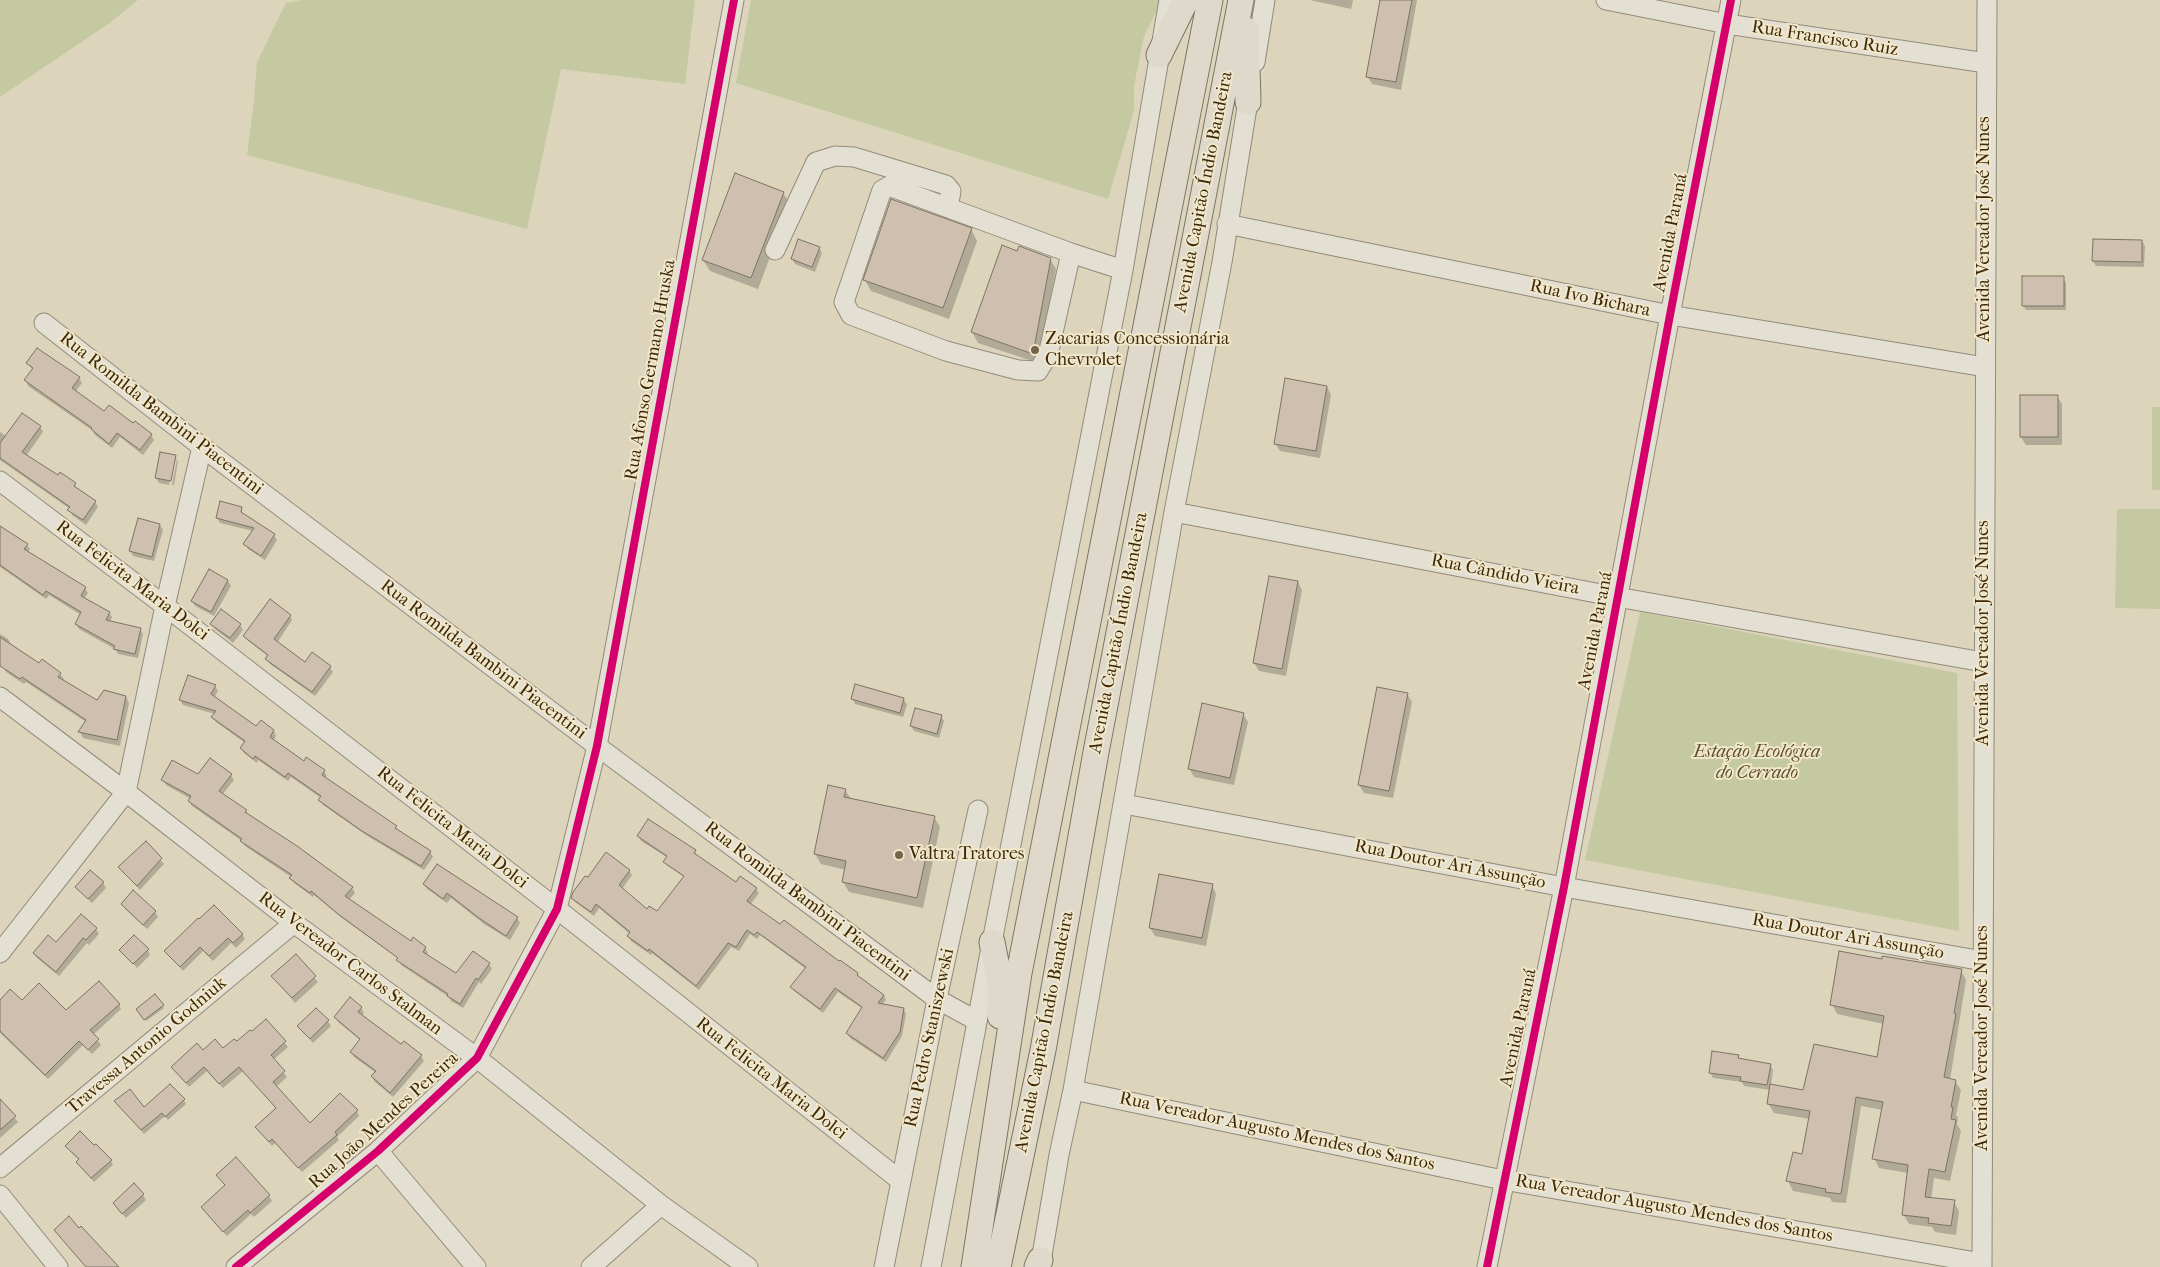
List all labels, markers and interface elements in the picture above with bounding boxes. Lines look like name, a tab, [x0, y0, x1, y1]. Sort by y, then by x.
street label: Rua Francisco Ruiz	[1750, 17, 1900, 61]
street label: Avenida Capitão Índio Bandeira	[1170, 70, 1238, 314]
street label: Avenida Vereador José Nunes	[1974, 116, 1996, 342]
street label: Avenida Paraná	[1649, 172, 1693, 294]
street label: Rua Afonso Germano Hruska	[621, 258, 681, 482]
street label: Rua Ivo Bichara	[1528, 276, 1652, 322]
street label: Rua Romilda Bambini Piacentini	[55, 328, 267, 500]
place label: Zacarias Concessionária Chevrolet	[1045, 329, 1229, 372]
marker: Zacarias Concessionária Chevrolet	[1029, 344, 1041, 356]
street label: Avenida Capitão Índio Bandeira	[1085, 511, 1153, 755]
street label: Rua Felicita Maria Dolci	[51, 516, 213, 646]
street label: Avenida Vereador José Nunes	[1973, 520, 1995, 746]
street label: Rua Cândido Vieira	[1429, 550, 1581, 600]
street label: Avenida Paraná	[1574, 570, 1618, 692]
street label: Rua Romilda Bambini Piacentini	[376, 575, 590, 745]
park label: Estação Ecológica do Cerrado	[1693, 742, 1821, 784]
street label: Rua Felicita Maria Dolci	[372, 762, 532, 894]
street label: Rua Romilda Bambini Piacentini	[700, 817, 914, 987]
street label: Rua Doutor Ari Assunção	[1353, 836, 1547, 894]
place label: Valtra Tratores	[909, 844, 1024, 866]
marker: Valtra Tratores	[893, 849, 905, 861]
street label: Rua Vereador Carlos Stalman	[254, 888, 446, 1040]
street label: Rua Doutor Ari Assunção	[1750, 909, 1946, 965]
street label: Avenida Capitão Índio Bandeira	[1011, 910, 1079, 1154]
street label: Avenida Vereador José Nunes	[1972, 925, 1994, 1151]
street label: Rua Pedro Staniszewski	[900, 946, 960, 1130]
street label: Avenida Paraná	[1496, 967, 1542, 1089]
street label: Travessa Antonio Godniuk	[63, 973, 231, 1119]
street label: Rua Felicita Maria Dolci	[691, 1013, 851, 1145]
street label: Rua João Mendes Pereira	[305, 1048, 463, 1194]
street label: Rua Vereador Augusto Mendes dos Santos	[1117, 1088, 1437, 1176]
street label: Rua Vereador Augusto Mendes dos Santos	[1514, 1170, 1834, 1248]

